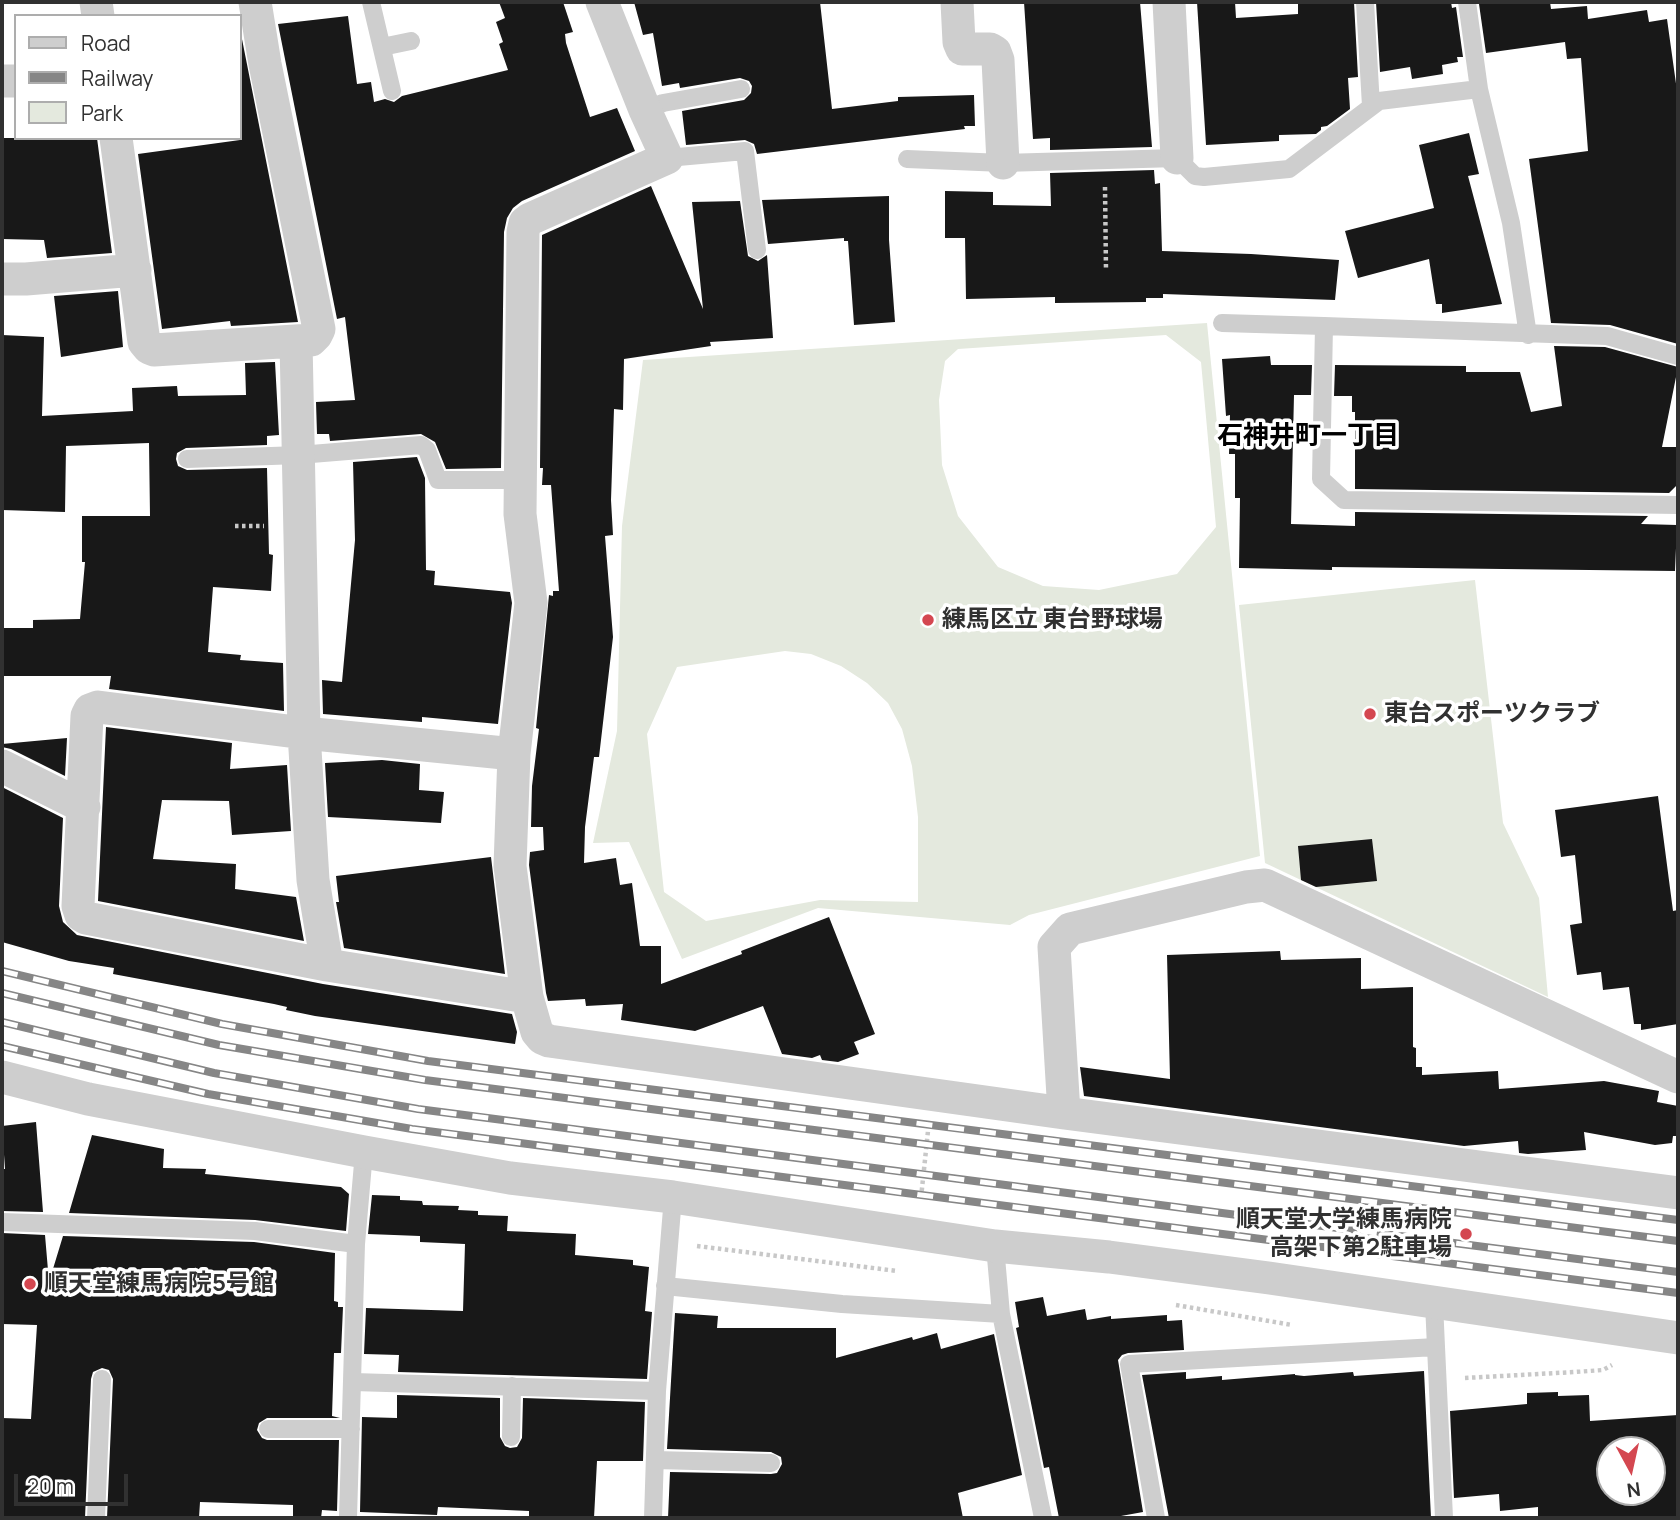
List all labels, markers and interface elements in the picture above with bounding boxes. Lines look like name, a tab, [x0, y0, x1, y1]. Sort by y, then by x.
legend	[14, 14, 242, 140]
text: Road	[81, 29, 131, 57]
text: Railway	[81, 64, 153, 92]
text: Park	[81, 99, 123, 127]
district label: 石神井町一丁目	[1217, 421, 1399, 453]
place label: 練馬区立 東台野球場	[942, 606, 1163, 634]
marker: 練馬区立 東台野球場	[920, 612, 936, 628]
place label: 東台スポーツクラブ	[1384, 700, 1600, 728]
marker: 東台スポーツクラブ	[1362, 706, 1378, 722]
place label: 順天堂大学練馬病院 高架下第2駐車場	[1236, 1206, 1452, 1262]
marker: 順天堂大学練馬病院 高架下第2駐車場	[1458, 1226, 1474, 1242]
place label: 順天堂練馬病院5号館	[44, 1270, 274, 1298]
marker: 順天堂練馬病院5号館	[22, 1276, 38, 1292]
north arrow	[1596, 1436, 1666, 1506]
scale bar	[18, 1460, 131, 1504]
text: 20 m	[27, 1472, 74, 1500]
text: N	[1625, 1476, 1642, 1504]

